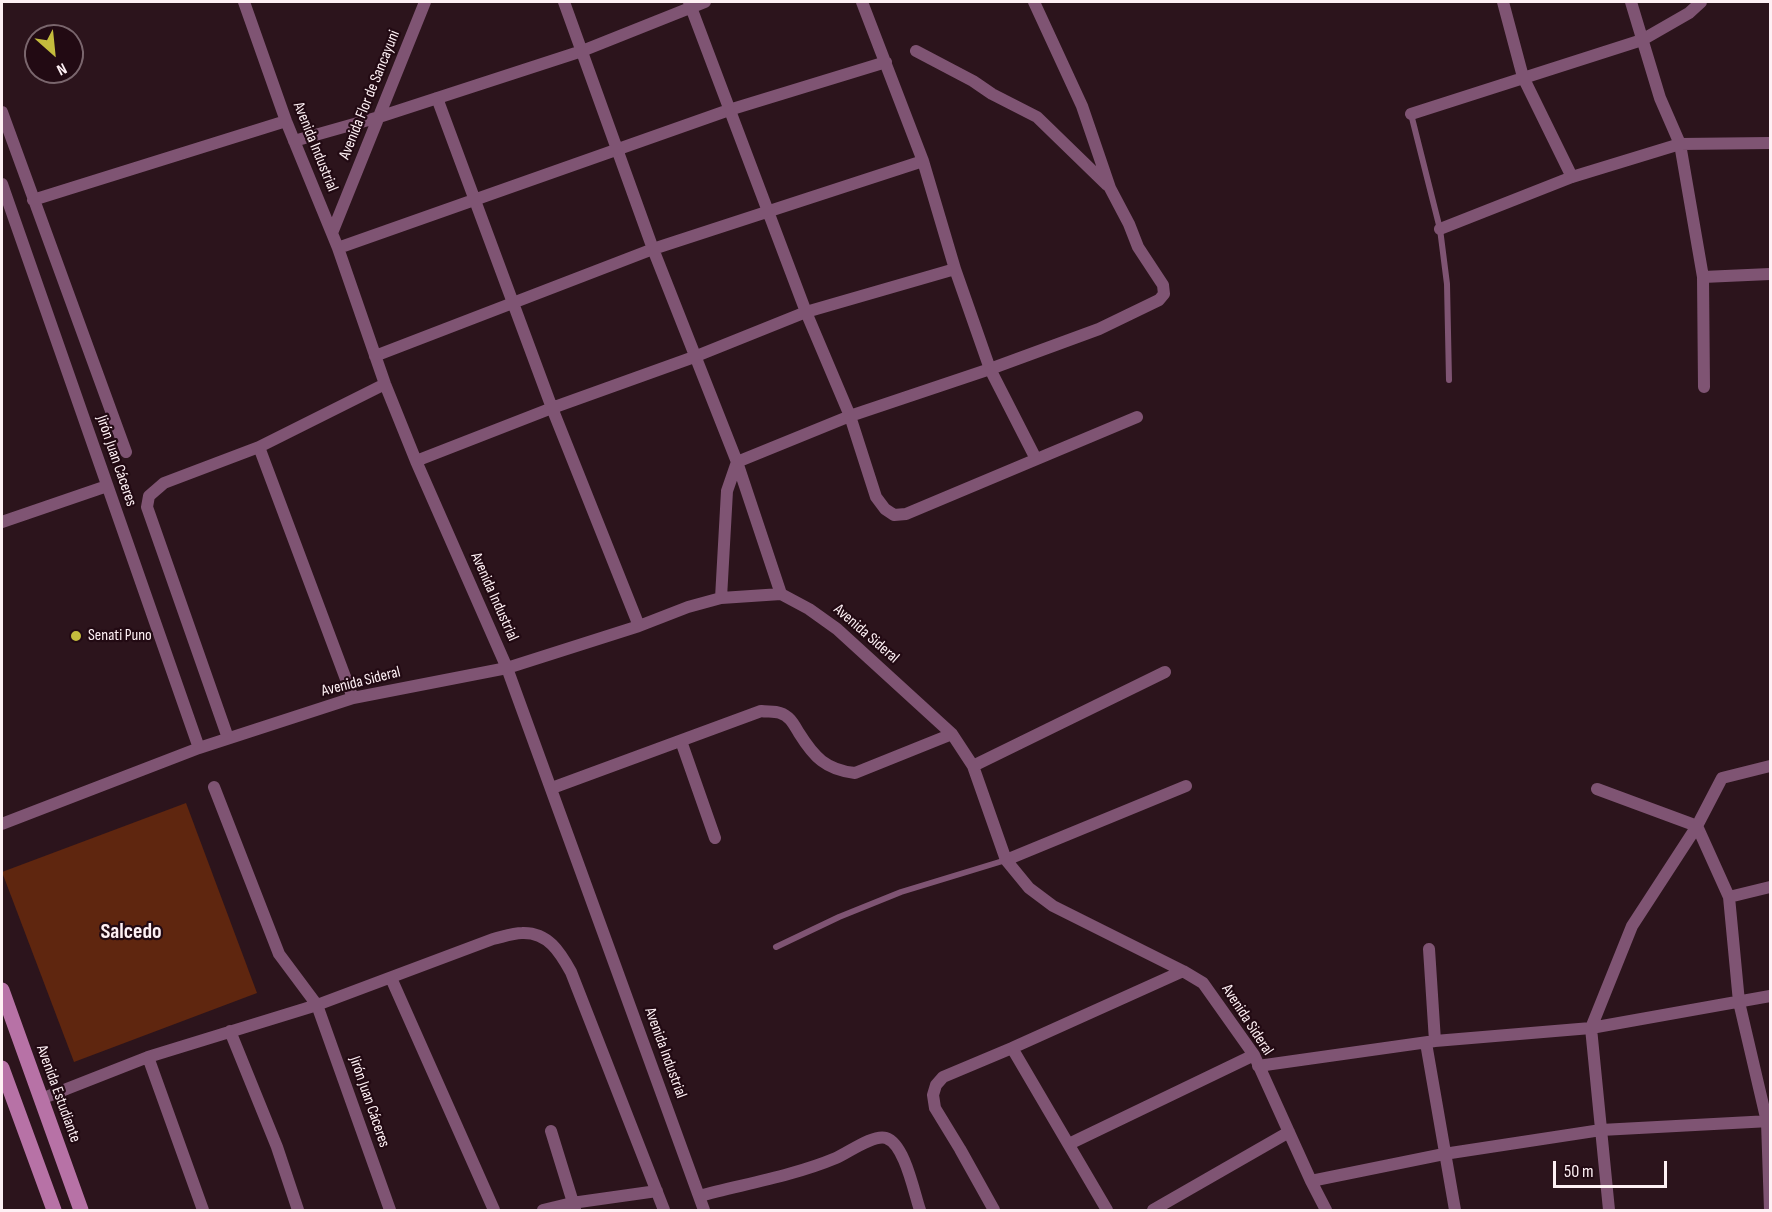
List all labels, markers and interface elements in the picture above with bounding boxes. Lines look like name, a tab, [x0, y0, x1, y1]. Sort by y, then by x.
north arrow	[24, 24, 84, 84]
street label: Avenida Flor de Sancayuni	[335, 28, 405, 162]
text: N	[53, 58, 70, 79]
street label: Avenida Industrial	[288, 99, 342, 195]
street label: Jirón Juan Cáceres	[91, 413, 141, 509]
street label: Avenida Industrial	[466, 550, 522, 644]
street label: Avenida Sideral	[829, 600, 903, 668]
place label: Senati Puno	[88, 626, 152, 646]
marker: Senati Puno	[69, 629, 83, 643]
street label: Avenida Sideral	[320, 663, 402, 701]
district label: Salcedo	[100, 919, 162, 945]
street label: Avenida Sideral	[1217, 981, 1277, 1059]
street label: Avenida Industrial	[640, 1005, 690, 1101]
street label: Avenida Estudiante	[32, 1043, 84, 1145]
street label: Jirón Juan Cáceres	[344, 1054, 394, 1150]
scale bar	[1556, 1149, 1670, 1187]
text: 50 m	[1564, 1161, 1594, 1182]

